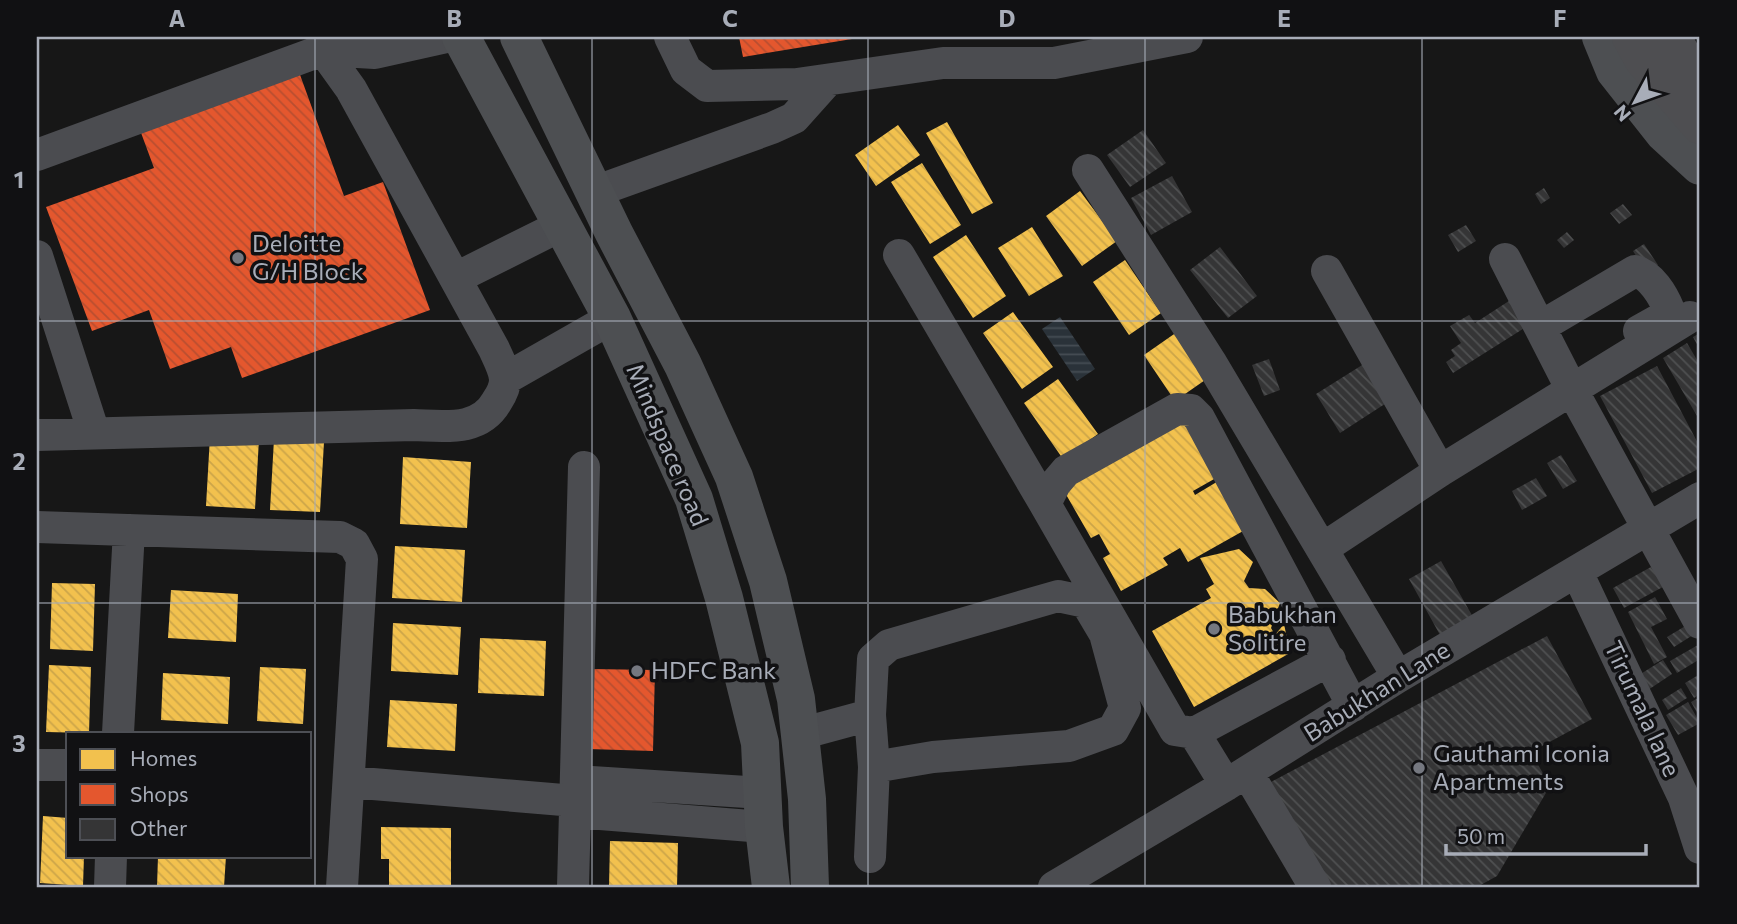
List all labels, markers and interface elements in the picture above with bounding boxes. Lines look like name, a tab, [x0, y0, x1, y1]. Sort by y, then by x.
text: A	[169, 4, 186, 32]
text: B	[446, 4, 462, 32]
text: C	[722, 4, 738, 32]
text: D	[999, 4, 1016, 32]
text: E	[1277, 4, 1291, 32]
text: F	[1553, 4, 1567, 32]
north arrow	[1600, 66, 1670, 136]
text: N	[1608, 101, 1635, 126]
text: 1	[14, 165, 24, 193]
place label: Deloitte G/H Block	[252, 228, 364, 285]
marker: Deloitte G/H Block	[230, 250, 246, 266]
street label: Mindspace road	[621, 359, 716, 530]
text: 2	[12, 447, 26, 475]
place label: Babukhan Solitire	[1228, 599, 1337, 656]
marker: Babukhan Solitire	[1206, 621, 1222, 637]
street label: Babukhan Lane	[1298, 634, 1454, 747]
street label: Tirumala lane	[1599, 636, 1687, 781]
place label: HDFC Bank	[651, 655, 776, 684]
marker: HDFC Bank	[629, 663, 645, 679]
text: 3	[12, 729, 26, 757]
legend	[66, 732, 312, 858]
place label: Gauthami Iconia Apartments	[1433, 738, 1610, 795]
text: Homes	[130, 745, 197, 770]
marker: Gauthami Iconia Apartments	[1411, 760, 1427, 776]
text: Shops	[130, 781, 189, 806]
scale bar	[1446, 812, 1646, 856]
text: Other	[130, 815, 187, 840]
text: 50 m	[1457, 823, 1505, 848]

